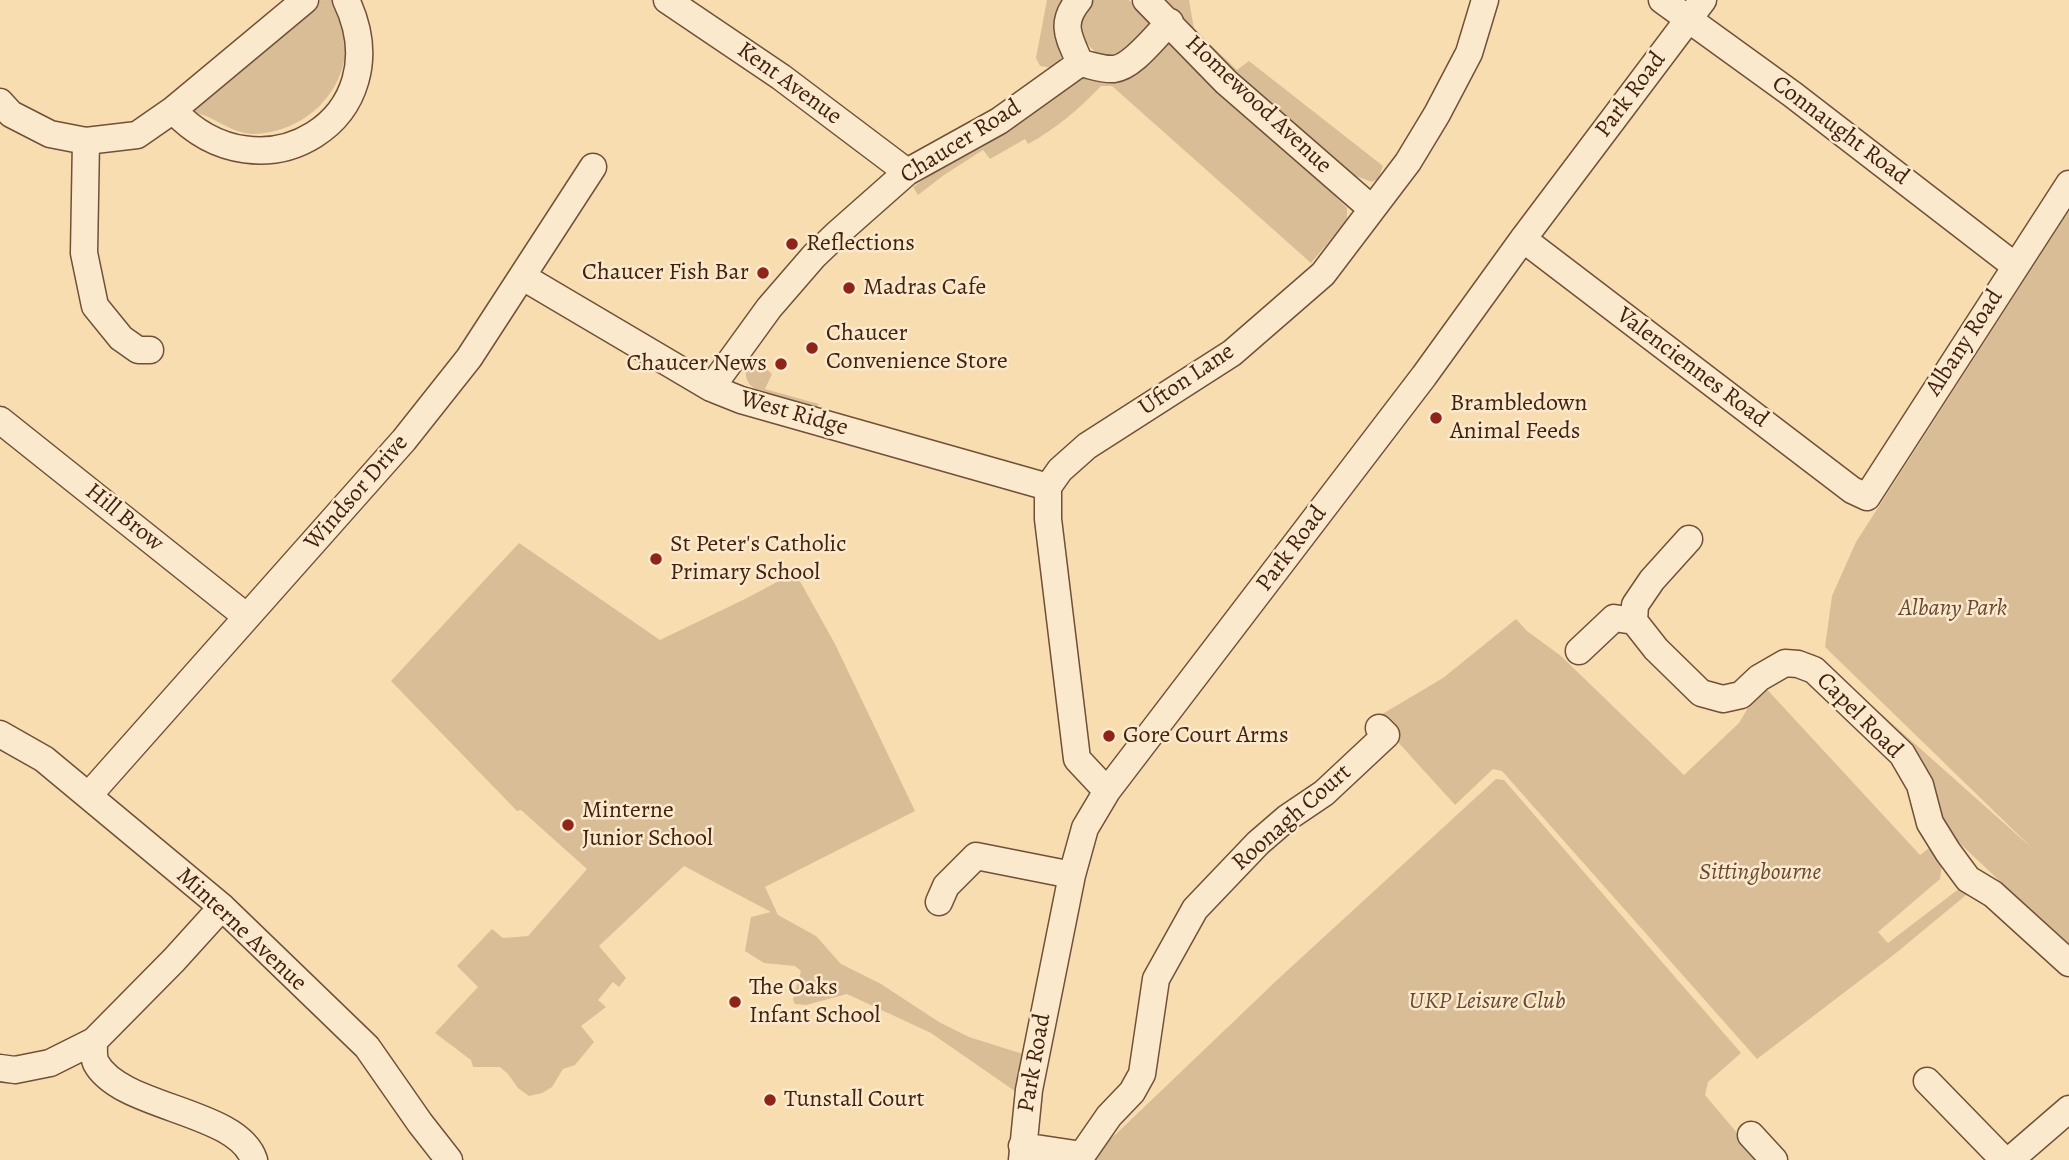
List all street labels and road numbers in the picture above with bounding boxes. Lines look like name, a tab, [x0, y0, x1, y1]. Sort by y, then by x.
street label: Homewood Avenue	[1179, 30, 1337, 180]
street label: Kent Avenue	[731, 36, 847, 132]
street label: Park Road	[1589, 46, 1673, 144]
street label: Connaught Road	[1766, 70, 1914, 192]
street label: Chaucer Road	[895, 94, 1027, 190]
street label: Albany Road	[1920, 284, 2010, 402]
street label: Valenciennes Road	[1610, 301, 1774, 435]
street label: Ufton Lane	[1134, 338, 1240, 422]
street label: West Ridge	[737, 385, 851, 443]
street label: Windsor Drive	[299, 429, 415, 557]
street label: Hill Brow	[79, 478, 169, 558]
street label: Park Road	[1250, 500, 1334, 598]
street label: Capel Road	[1810, 667, 1908, 765]
street label: Roonagh Court	[1227, 758, 1357, 878]
street label: Minterne Avenue	[170, 862, 312, 998]
street label: Park Road	[1012, 1011, 1058, 1115]

